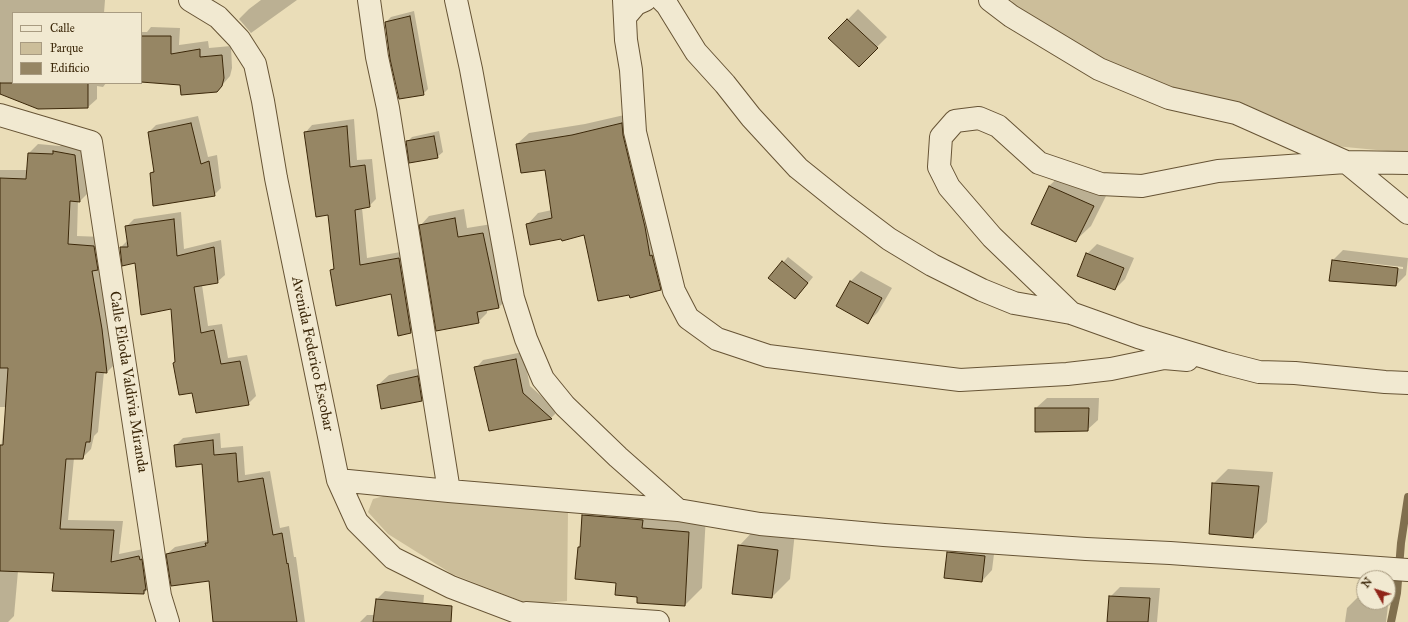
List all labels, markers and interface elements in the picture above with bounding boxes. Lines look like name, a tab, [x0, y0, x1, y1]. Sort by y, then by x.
legend	[12, 12, 142, 84]
text: Calle	[50, 21, 75, 35]
text: Parque	[50, 41, 83, 55]
text: Edificio	[50, 61, 89, 75]
street label: Avenida Federico Escobar	[287, 275, 337, 433]
street label: Calle Elioda Valdivia Miranda	[105, 290, 151, 474]
north arrow	[1356, 570, 1396, 610]
text: N	[1359, 575, 1375, 590]

